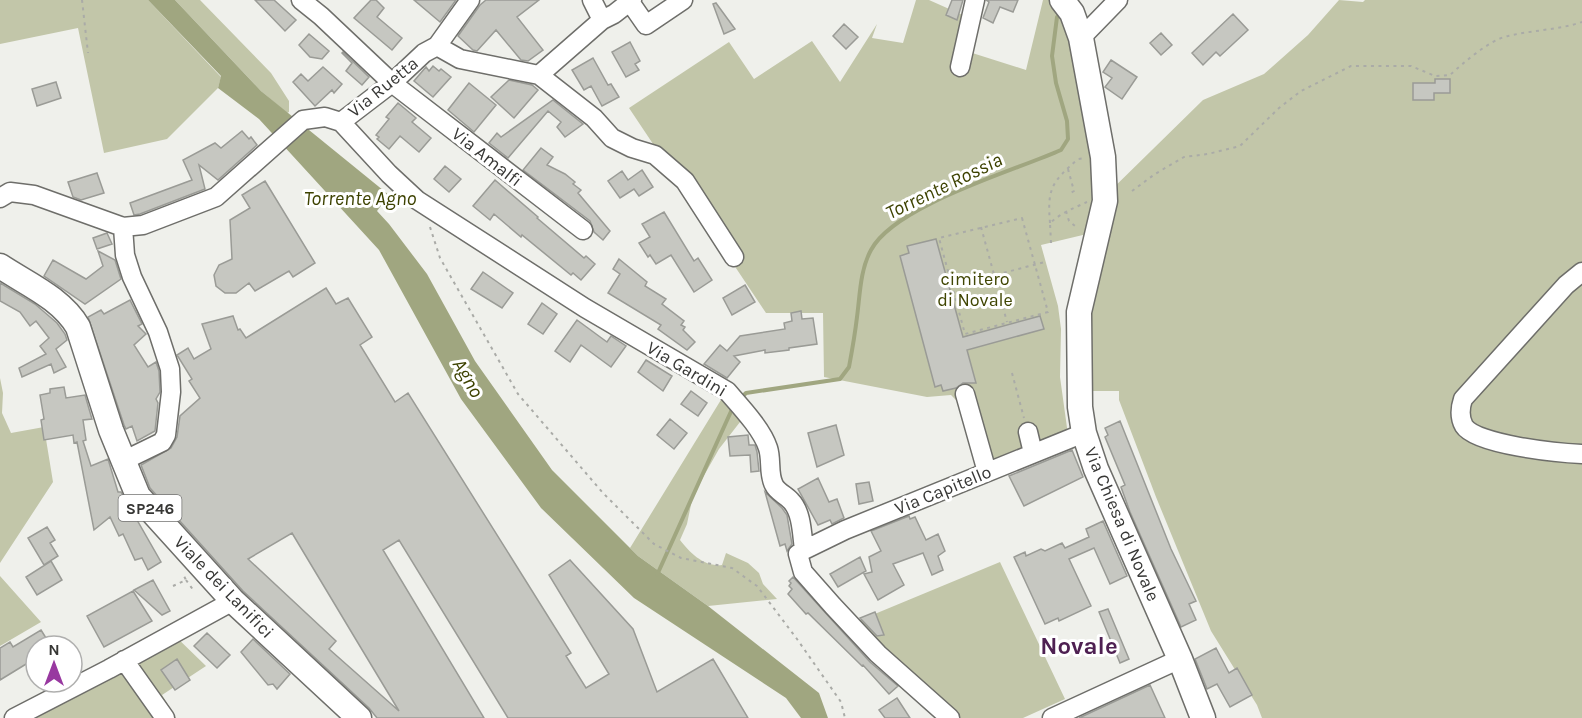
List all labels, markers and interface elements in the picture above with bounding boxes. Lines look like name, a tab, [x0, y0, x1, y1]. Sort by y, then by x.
street label: Via Ruetta	[343, 52, 423, 122]
street label: Via Amalfi	[447, 123, 527, 191]
water label: Torrente Rossia	[882, 148, 1006, 224]
water label: Torrente Agno	[304, 187, 417, 210]
park label: cimitero di Novale	[937, 268, 1013, 311]
street label: Via Gardini	[643, 336, 731, 402]
water label: Agno	[448, 354, 488, 402]
street label: Via Chiesa di Novale	[1080, 444, 1164, 604]
street label: Via Capitello	[891, 461, 995, 519]
road number: SP246	[118, 495, 182, 521]
street label: Viale dei Lanifici	[169, 531, 279, 643]
district label: Novale	[1040, 632, 1118, 660]
north arrow	[24, 634, 84, 694]
text: N	[48, 640, 60, 659]

